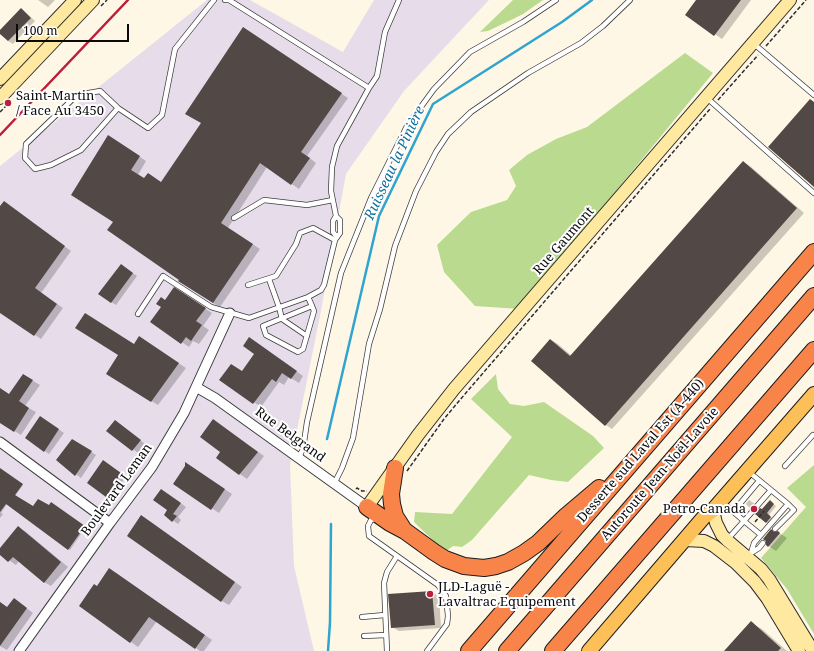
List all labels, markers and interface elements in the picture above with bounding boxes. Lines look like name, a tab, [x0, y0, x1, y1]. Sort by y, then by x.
scale bar	[18, 16, 131, 42]
text: 100 m	[23, 22, 58, 39]
place label: Saint-Martin / Face Au 3450	[16, 88, 104, 119]
marker: Saint-Martin / Face Au 3450	[3, 98, 13, 108]
water label: Ruisseau la Pinière	[361, 103, 429, 223]
street label: Rue Gaumont	[530, 204, 598, 278]
street label: Desserte sud Laval Est (A-440)	[574, 376, 708, 526]
street label: Rue Belgrand	[252, 404, 328, 466]
street label: Autoroute Jean-Noël-Lavoie	[598, 404, 722, 544]
street label: Boulevard Leman	[78, 441, 156, 539]
place label: Petro-Canada	[663, 501, 746, 517]
marker: Petro-Canada	[749, 504, 759, 514]
place label: JLD-Laguë - Lavaltrac Equipement	[438, 579, 575, 610]
marker: JLD-Laguë - Lavaltrac Equipement	[425, 589, 435, 599]

